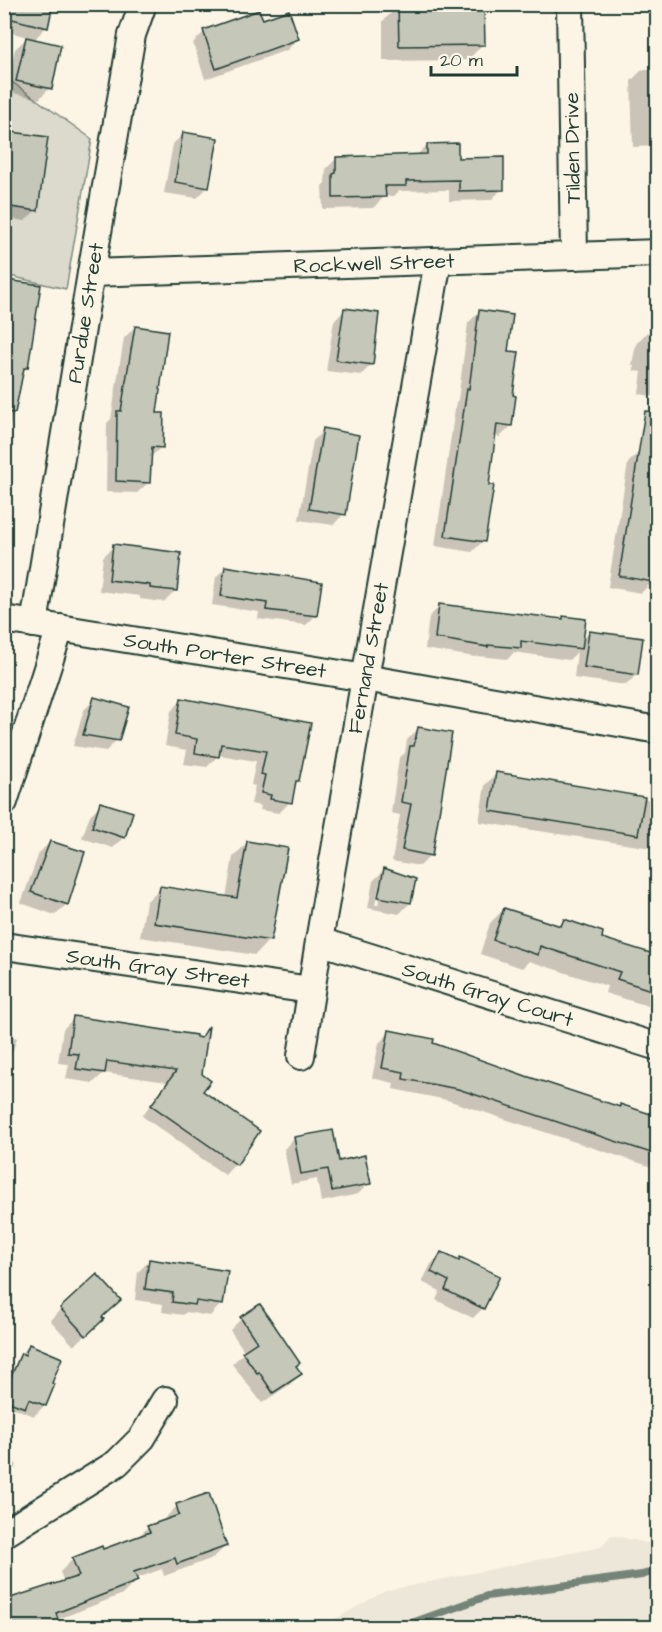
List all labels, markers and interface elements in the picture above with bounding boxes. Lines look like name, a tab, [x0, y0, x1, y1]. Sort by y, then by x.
scale bar	[431, 39, 516, 77]
text: 20 m	[440, 48, 483, 73]
street label: Tilden Drive	[557, 92, 588, 204]
street label: Purdue Street	[60, 240, 111, 385]
street label: Rockwell Street	[293, 246, 456, 281]
street label: Fernand Street	[341, 580, 396, 736]
street label: South Porter Street	[122, 625, 329, 686]
street label: South Gray Street	[64, 941, 252, 998]
street label: South Gray Court	[398, 955, 577, 1036]

